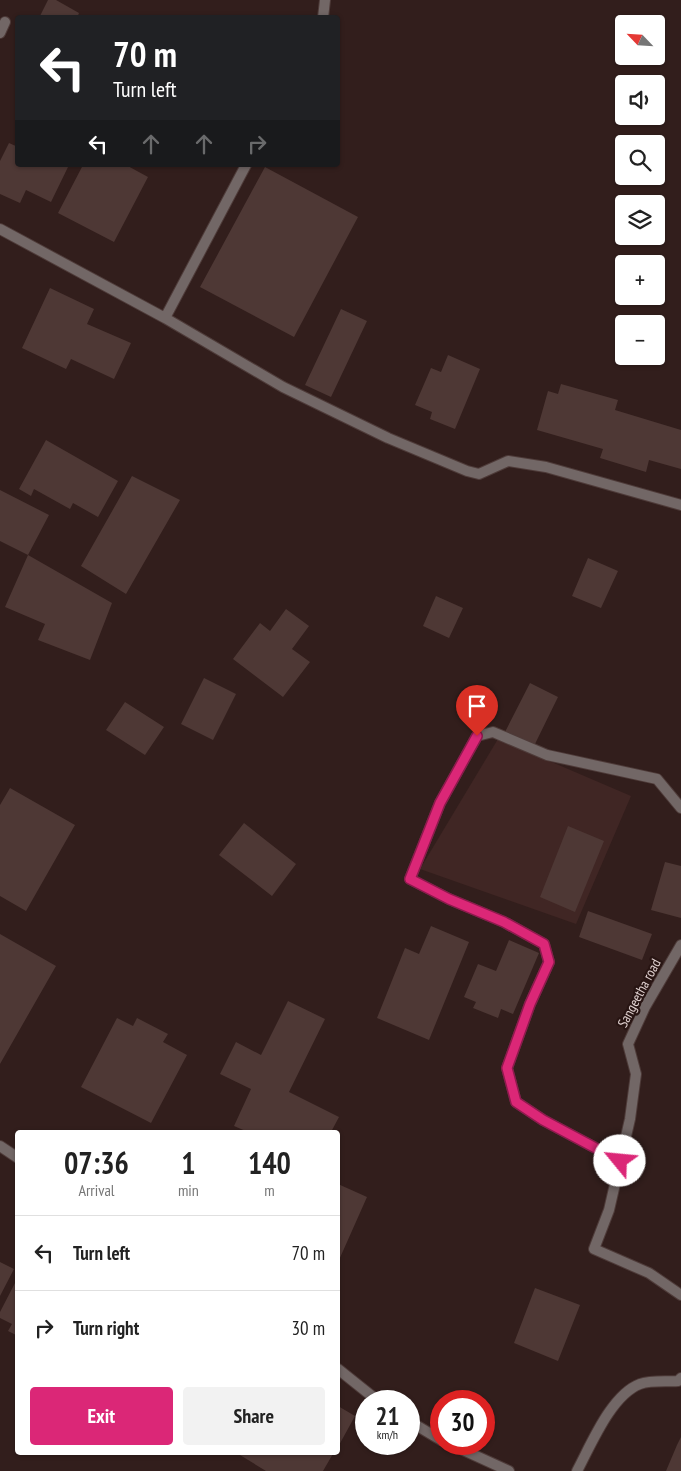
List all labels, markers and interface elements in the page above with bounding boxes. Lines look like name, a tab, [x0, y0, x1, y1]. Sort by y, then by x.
north arrow	[615, 15, 665, 65]
map controls	[615, 15, 665, 365]
text: 70 m	[113, 31, 177, 77]
icon: left	[30, 35, 95, 100]
text: Turn left	[113, 75, 177, 103]
button: sound	[615, 75, 665, 125]
icon: left	[84, 130, 112, 158]
icon: ahead	[137, 130, 165, 158]
icon: ahead	[190, 130, 218, 158]
icon: right	[243, 130, 271, 158]
button: search	[615, 135, 665, 185]
button: layers	[615, 195, 665, 245]
button: +	[615, 255, 665, 305]
button: −	[615, 315, 665, 365]
pin	[456, 685, 498, 736]
icon: arrive	[463, 692, 491, 720]
street label: Sangeetha road	[613, 955, 665, 1031]
position arrow	[593, 1134, 645, 1186]
text: 07:36	[64, 1143, 129, 1182]
text: 1	[181, 1143, 196, 1182]
text: 140	[248, 1143, 291, 1182]
text: Arrival	[78, 1180, 115, 1200]
text: min	[178, 1180, 199, 1200]
text: m	[264, 1180, 275, 1200]
icon: left	[30, 1239, 58, 1267]
text: Turn left	[73, 1241, 130, 1265]
text: 70 m	[292, 1241, 325, 1265]
icon: right	[30, 1314, 58, 1342]
text: Turn right	[73, 1316, 139, 1340]
text: 30 m	[292, 1316, 325, 1340]
button: Exit	[30, 1387, 173, 1445]
button: Share	[183, 1387, 325, 1445]
speed limit sign: 30	[430, 1390, 495, 1455]
text: 21	[376, 1400, 399, 1432]
text: km/h	[377, 1427, 398, 1442]

